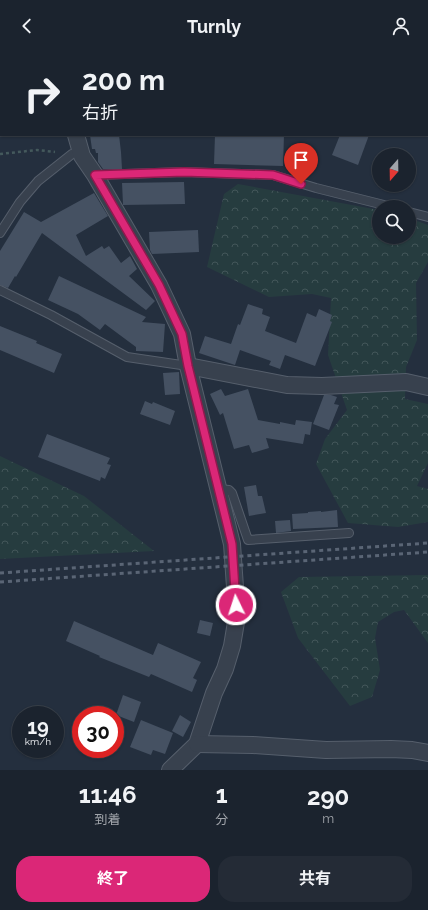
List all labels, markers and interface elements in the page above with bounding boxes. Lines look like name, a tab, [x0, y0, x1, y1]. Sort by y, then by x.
icon: back	[16, 15, 38, 37]
icon: person	[390, 15, 412, 37]
text: Turnly	[187, 16, 241, 37]
text: 200 m	[82, 64, 165, 97]
icon: right	[16, 68, 68, 120]
text: 右折	[82, 102, 118, 123]
pin	[284, 143, 318, 184]
north arrow	[372, 148, 416, 192]
map controls	[372, 148, 416, 244]
icon: arrive	[290, 149, 312, 171]
button: search	[372, 200, 416, 244]
position arrow	[215, 584, 257, 626]
speed limit sign: 30	[72, 706, 124, 758]
text: 19	[27, 715, 49, 739]
text: km/h	[25, 736, 51, 747]
text: 11:46	[79, 780, 137, 809]
text: 1	[216, 780, 228, 809]
text: 290	[307, 782, 349, 811]
text: m	[322, 811, 334, 826]
text: 到着	[95, 812, 121, 827]
text: 分	[215, 812, 228, 827]
button: 終了	[16, 856, 210, 902]
button: 共有	[218, 856, 412, 902]

